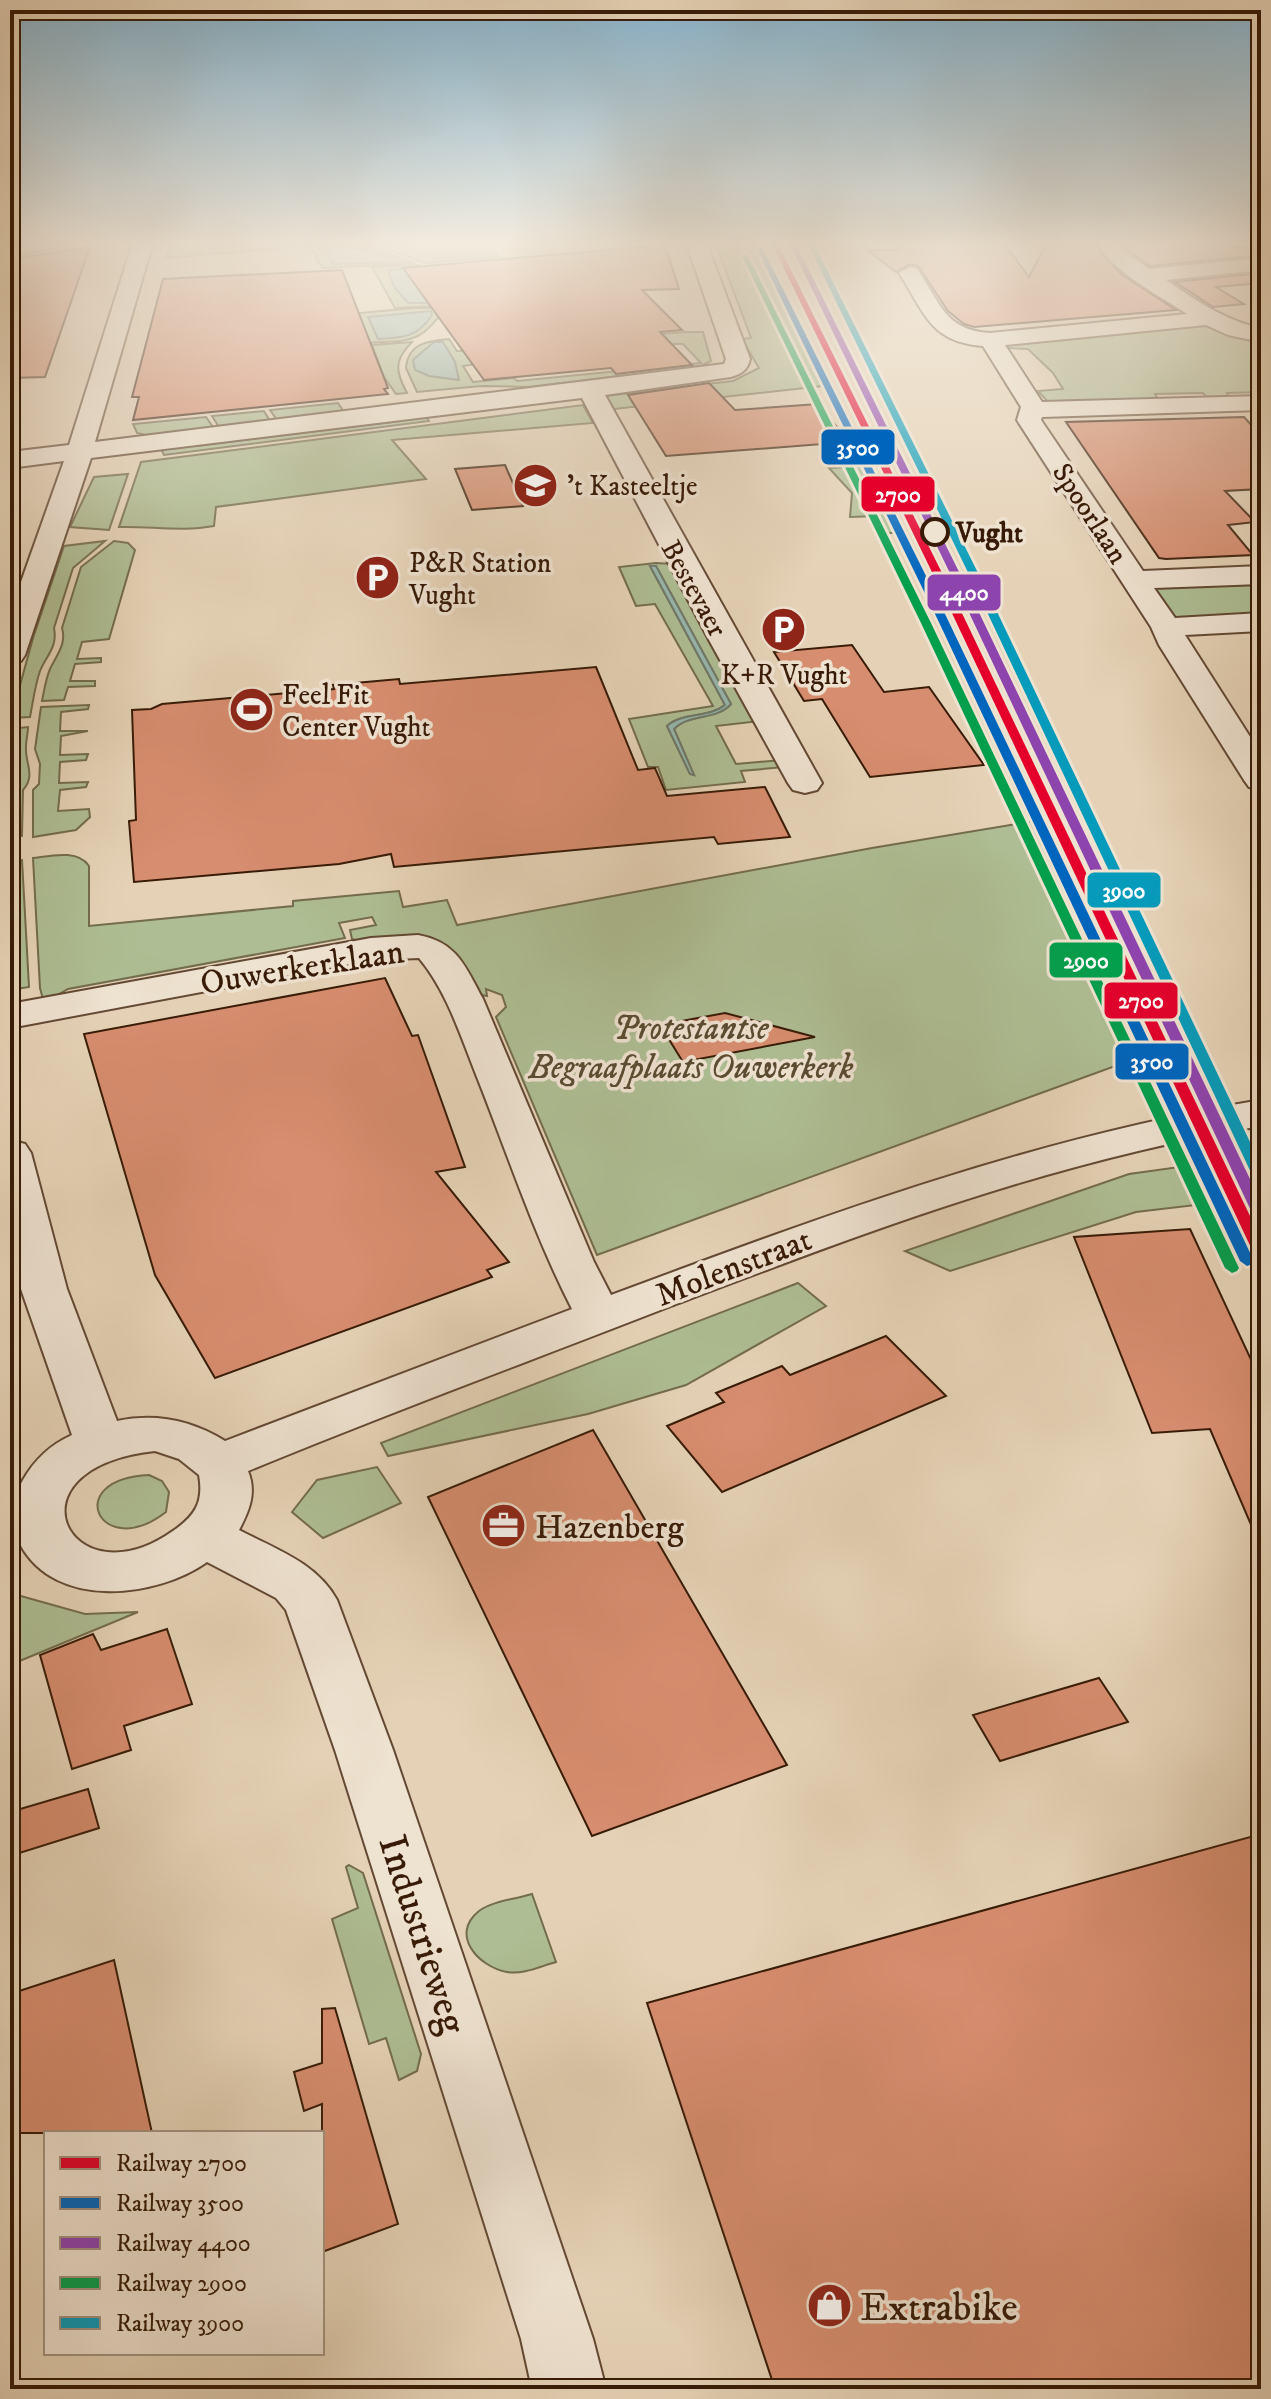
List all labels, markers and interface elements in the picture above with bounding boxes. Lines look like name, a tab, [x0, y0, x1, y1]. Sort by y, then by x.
line badge: 3500	[820, 428, 896, 466]
text: 3500	[837, 435, 880, 462]
street label: Spoorlaan	[1044, 457, 1135, 571]
school or university icon: 't Kasteeltje	[512, 461, 560, 509]
place label: 't Kasteeltje	[567, 469, 698, 504]
line badge: 2700	[860, 475, 936, 513]
text: 2700	[875, 482, 921, 509]
place label: Vught	[955, 516, 1023, 551]
marker: Vught	[921, 518, 949, 546]
street label: Bestevaer	[653, 534, 735, 644]
place label: P&R Station Vught	[408, 546, 552, 613]
parking icon: P&R Station Vught	[354, 554, 402, 602]
line badge: 4400	[926, 573, 1002, 612]
text: 4400	[939, 580, 989, 607]
parking icon: K+R Vught	[760, 605, 808, 653]
place label: K+R Vught	[720, 658, 848, 693]
place label: Feel Fit Center Vught	[282, 678, 431, 745]
sports icon: Feel Fit Center Vught	[227, 686, 275, 734]
line badge: 3900	[1086, 871, 1162, 909]
text: 3900	[1103, 878, 1146, 905]
street label: Ouwerkerklaan	[198, 931, 407, 1005]
line badge: 2900	[1048, 941, 1124, 979]
text: 2900	[1063, 948, 1109, 975]
line badge: 2700	[1103, 981, 1179, 1020]
text: 2700	[1118, 988, 1164, 1015]
park label: Protestantse Begraafplaats Ouwerkerk	[528, 1008, 854, 1089]
line badge: 3500	[1114, 1042, 1190, 1081]
text: 3500	[1131, 1049, 1174, 1076]
street label: Molenstraat	[650, 1219, 818, 1317]
office icon: Hazenberg	[480, 1502, 528, 1550]
place label: Hazenberg	[535, 1507, 684, 1549]
street label: Industrieweg	[366, 1829, 477, 2041]
legend	[44, 2131, 324, 2355]
text: Railway 2700	[116, 2149, 247, 2179]
text: Railway 3500	[116, 2189, 244, 2219]
text: Railway 4400	[116, 2229, 251, 2259]
text: Railway 2900	[116, 2269, 247, 2299]
shop icon: Extrabike	[805, 2282, 853, 2330]
place label: Extrabike	[860, 2284, 1018, 2334]
text: Railway 3900	[116, 2309, 244, 2339]

